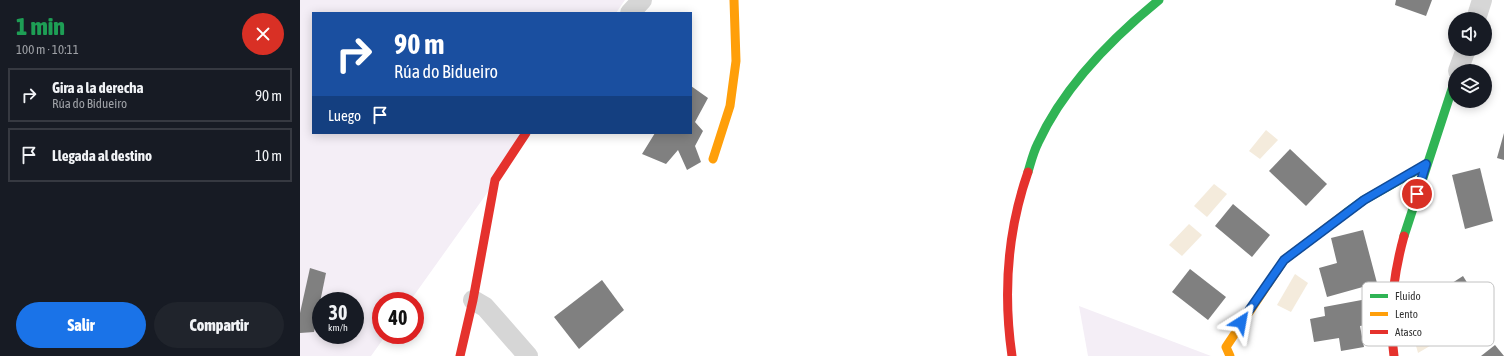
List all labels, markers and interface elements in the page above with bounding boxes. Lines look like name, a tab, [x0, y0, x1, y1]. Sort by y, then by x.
map controls	[1448, 12, 1492, 108]
button: sound	[1448, 12, 1492, 56]
text: 1 min	[16, 13, 65, 40]
button: close	[242, 13, 284, 55]
icon: right	[328, 28, 380, 80]
text: 90 m	[394, 28, 444, 60]
text: 100 m · 10:11	[16, 42, 79, 57]
text: Rúa do Bidueiro	[394, 61, 498, 82]
button: layers	[1448, 64, 1492, 108]
text: Gira a la derecha	[52, 79, 143, 96]
icon: right	[18, 84, 40, 106]
text: 90 m	[255, 87, 282, 104]
text: Rúa do Bidueiro	[52, 96, 127, 111]
icon: arrive	[369, 104, 391, 126]
text: Luego	[328, 107, 361, 124]
icon: arrive	[18, 144, 40, 166]
text: Llegada al destino	[52, 147, 152, 164]
text: 10 m	[255, 147, 282, 164]
pin	[1400, 177, 1434, 211]
icon: arrive	[1406, 183, 1428, 205]
legend	[1362, 282, 1494, 346]
text: Fluido	[1395, 290, 1421, 302]
speed limit sign: 40	[372, 292, 424, 344]
text: 30	[329, 301, 347, 324]
position arrow	[1220, 301, 1262, 343]
button: Salir	[16, 302, 146, 348]
button: Compartir	[154, 302, 284, 348]
text: Lento	[1395, 308, 1418, 320]
text: km/h	[328, 322, 348, 333]
text: Atasco	[1395, 326, 1422, 338]

